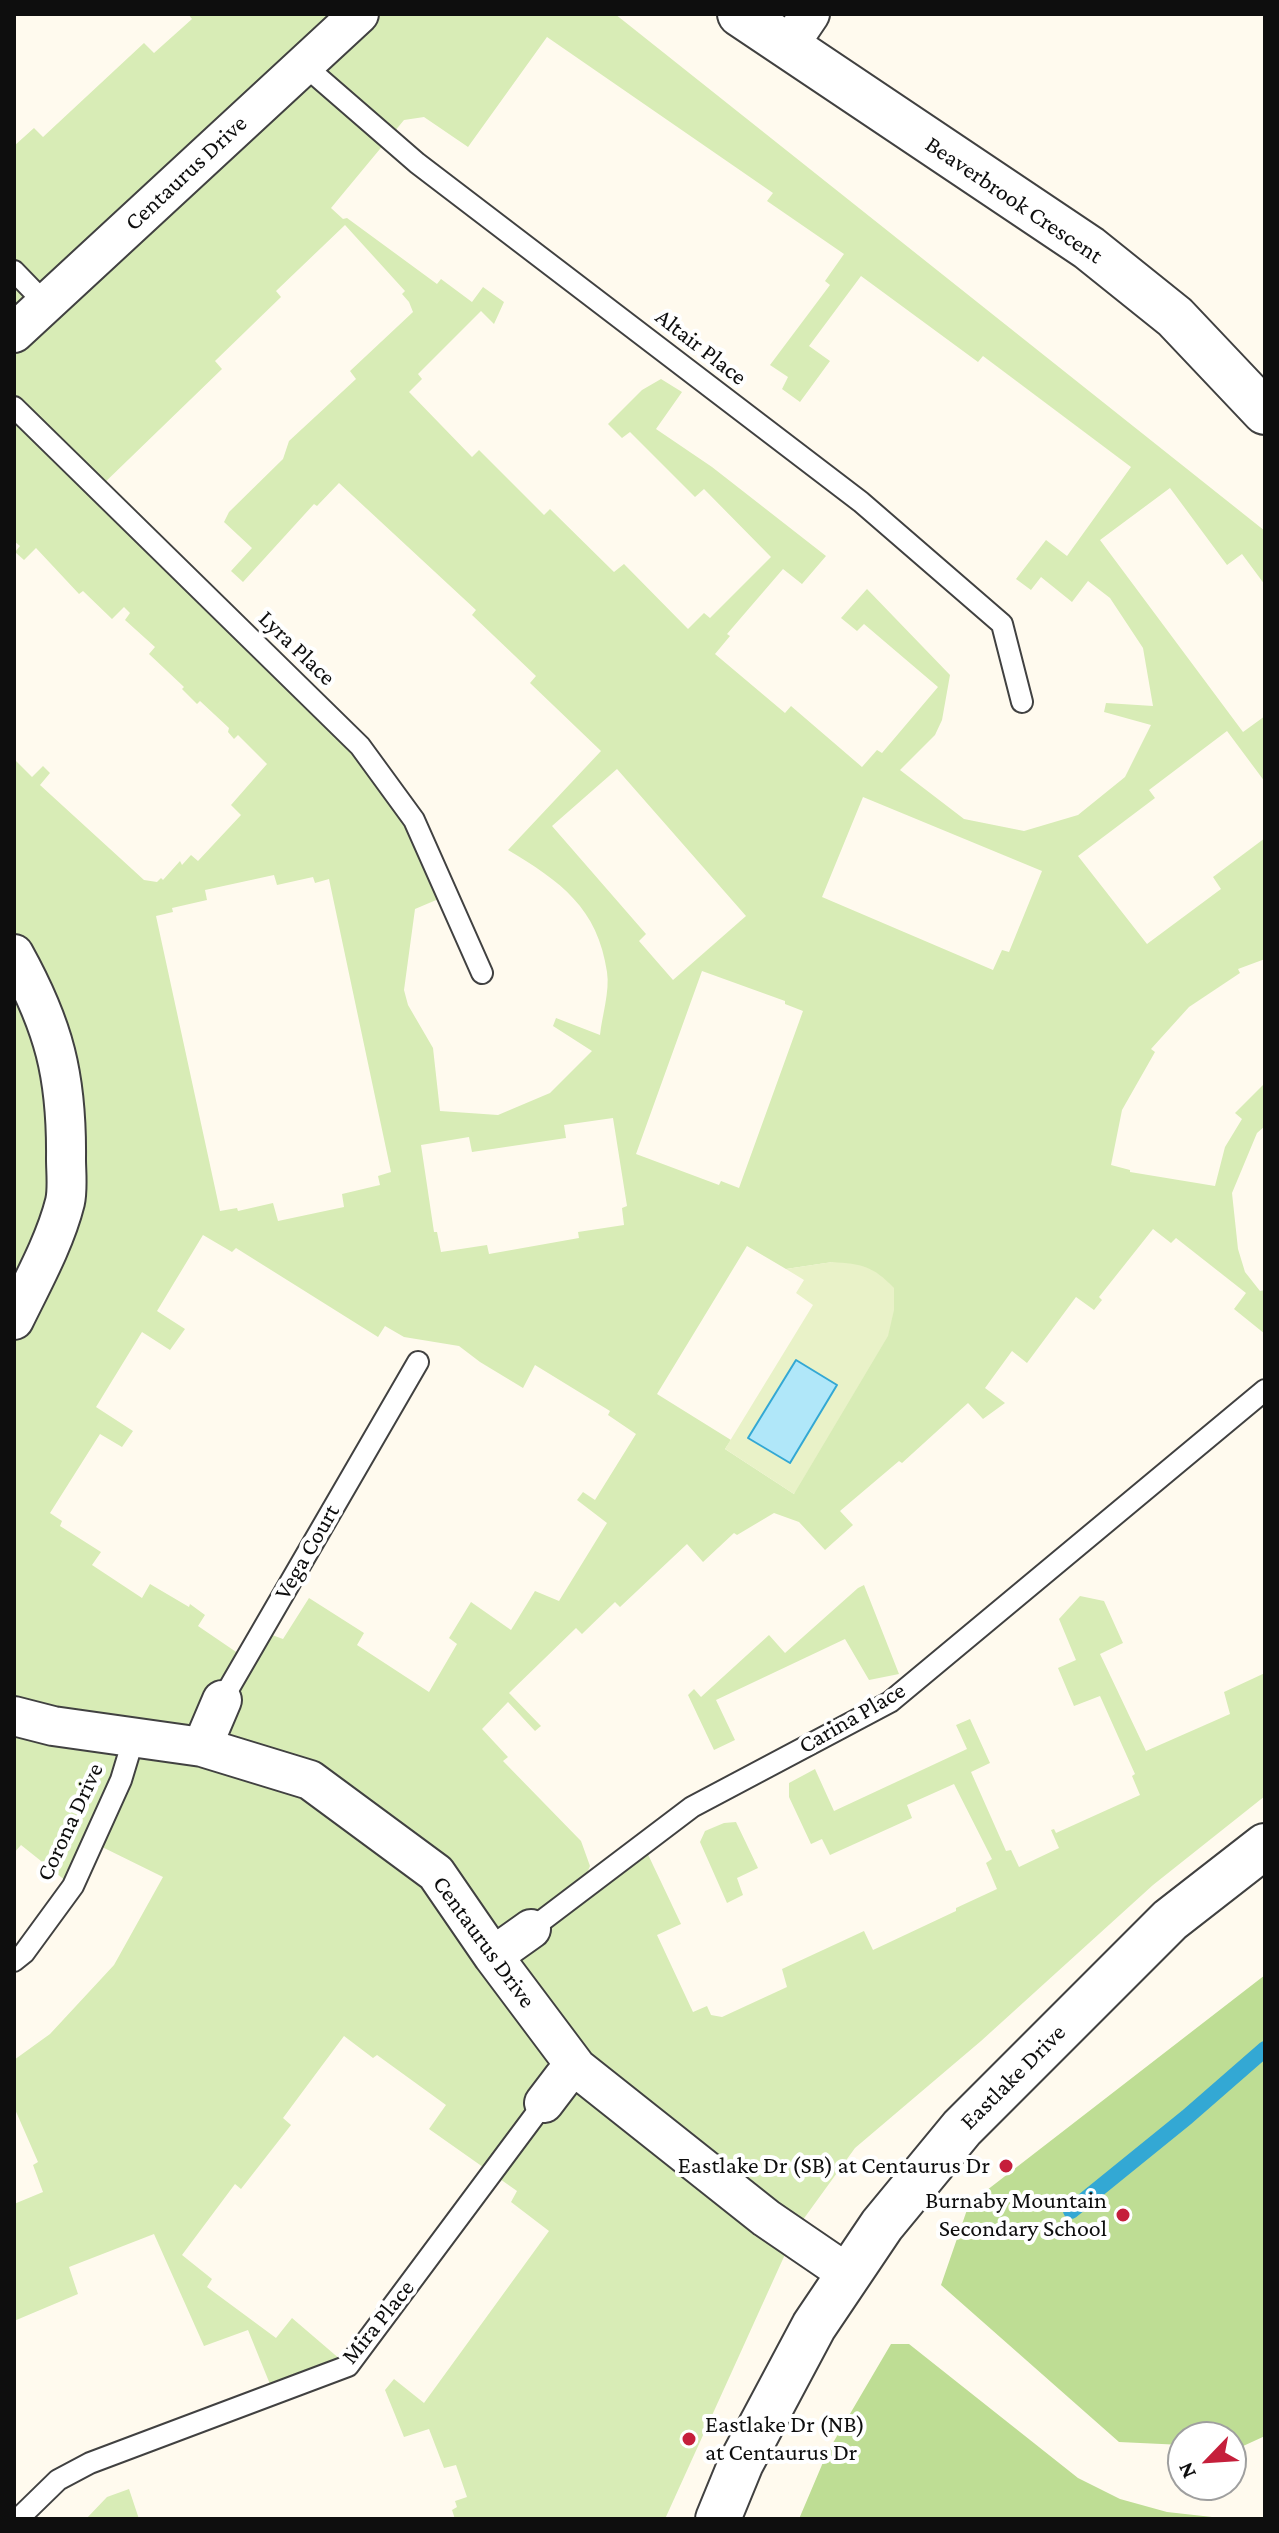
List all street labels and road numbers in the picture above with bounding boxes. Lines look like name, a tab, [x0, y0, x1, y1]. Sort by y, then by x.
street label: Centaurus Drive	[119, 109, 253, 237]
street label: Beaverbrook Crescent	[920, 130, 1108, 270]
street label: Altair Place	[650, 302, 752, 392]
street label: Lyra Place	[252, 604, 342, 692]
street label: Vega Court	[268, 1499, 346, 1605]
street label: Carina Place	[794, 1676, 910, 1760]
street label: Corona Drive	[30, 1759, 110, 1885]
street label: Centaurus Drive	[426, 1870, 542, 2014]
street label: Eastlake Drive	[954, 2018, 1072, 2136]
street label: Mira Place	[335, 2274, 421, 2370]

